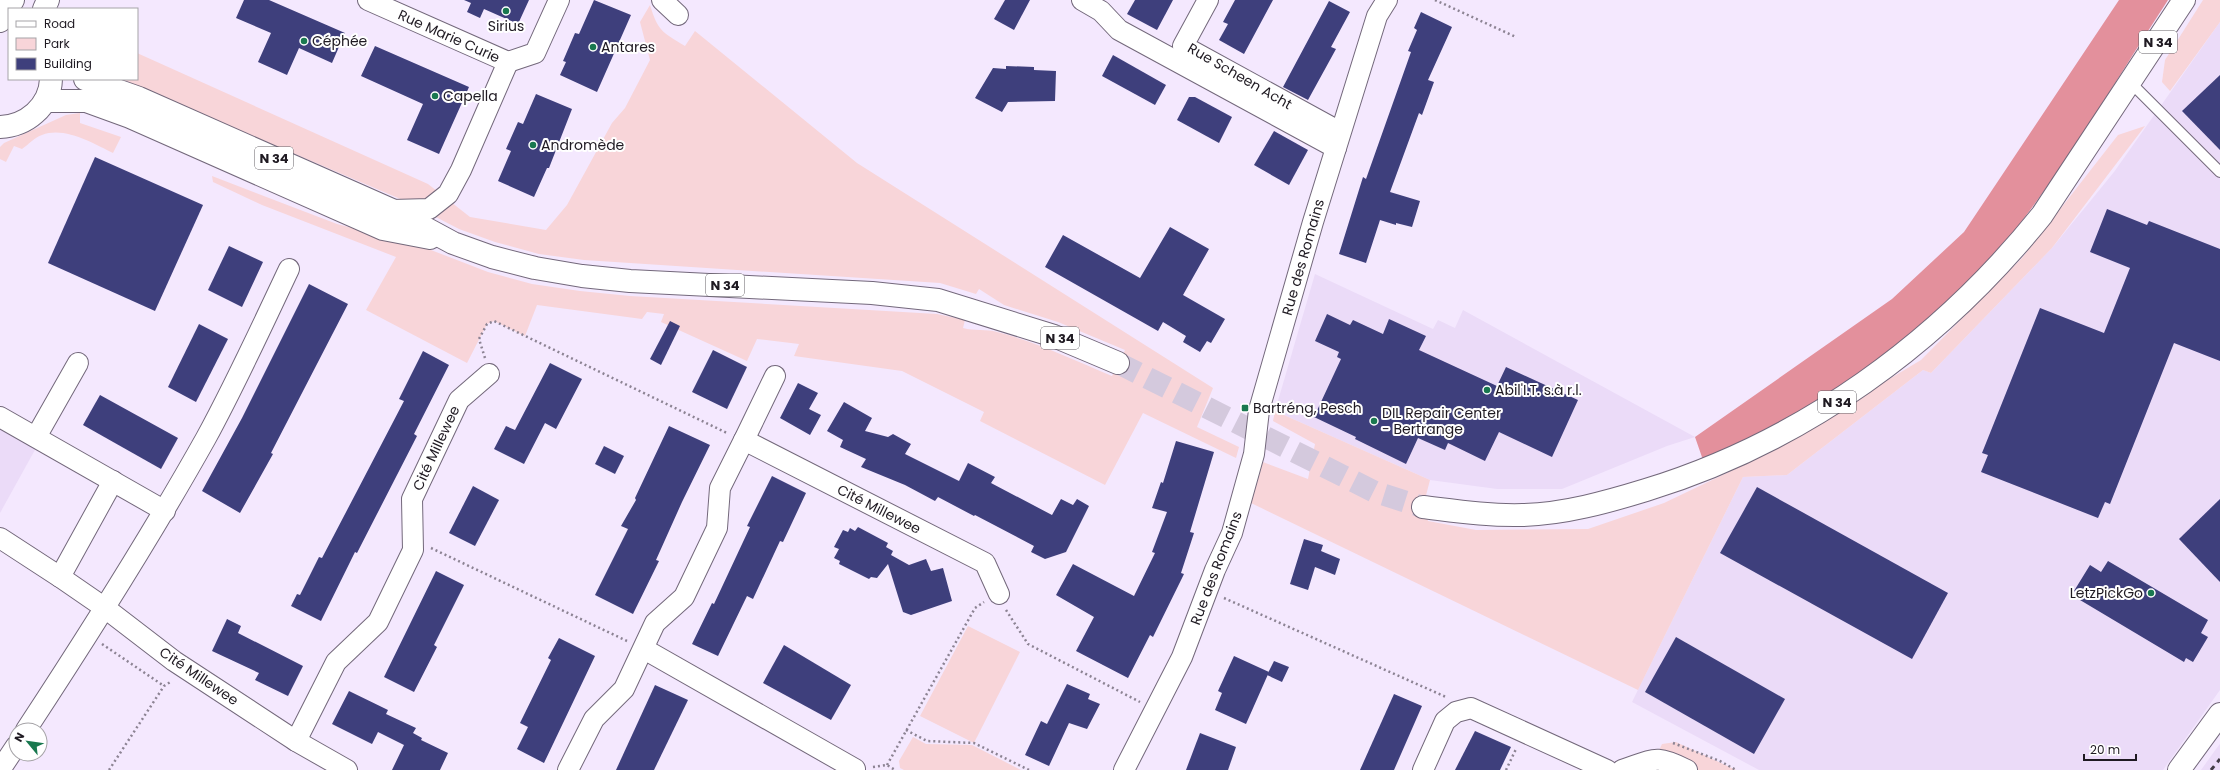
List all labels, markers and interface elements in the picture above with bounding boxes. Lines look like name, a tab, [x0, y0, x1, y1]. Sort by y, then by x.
street label: Rue Marie Curie	[395, 5, 503, 68]
marker: Sirius	[501, 6, 511, 16]
legend	[8, 8, 138, 80]
text: Road	[44, 15, 75, 32]
place label: Sirius	[488, 16, 524, 36]
place label: Céphée	[312, 31, 368, 51]
road number: N 34	[2139, 31, 2177, 53]
text: Park	[44, 35, 71, 52]
marker: Céphée	[299, 36, 309, 46]
place label: Antares	[601, 37, 655, 57]
street label: Rue Scheen Acht	[1184, 38, 1296, 114]
marker: Antares	[588, 42, 598, 52]
text: Building	[44, 55, 92, 72]
place label: Capella	[443, 86, 498, 106]
marker: Capella	[430, 91, 440, 101]
place label: Andromède	[541, 135, 625, 155]
marker: Andromède	[528, 140, 538, 150]
road number: N 34	[255, 147, 293, 169]
street label: Rue des Romains	[1277, 196, 1329, 318]
road number: N 34	[706, 274, 744, 296]
road number: N 34	[1041, 327, 1079, 349]
place label: Abil'I.T. s.à r.l.	[1495, 380, 1582, 400]
marker: Abil'I.T. s.à r.l.	[1482, 385, 1492, 395]
road number: N 34	[1818, 391, 1856, 413]
place label: Bartréng, Pesch	[1253, 398, 1362, 418]
street label: Cité Millewee	[408, 402, 465, 494]
marker: Bartréng, Pesch	[1240, 403, 1250, 413]
place label: DIL Repair Center - Bertrange	[1382, 403, 1501, 439]
marker: DIL Repair Center - Bertrange	[1369, 416, 1379, 426]
street label: Cité Millewee	[834, 479, 925, 539]
street label: Rue des Romains	[1185, 508, 1247, 628]
place label: LetzPickGo	[2070, 583, 2143, 603]
marker: LetzPickGo	[2146, 588, 2156, 598]
street label: Cité Millewee	[155, 642, 243, 710]
north arrow	[8, 722, 48, 762]
text: N	[10, 730, 28, 745]
scale bar	[2084, 736, 2136, 762]
text: 20 m	[2090, 741, 2120, 758]

